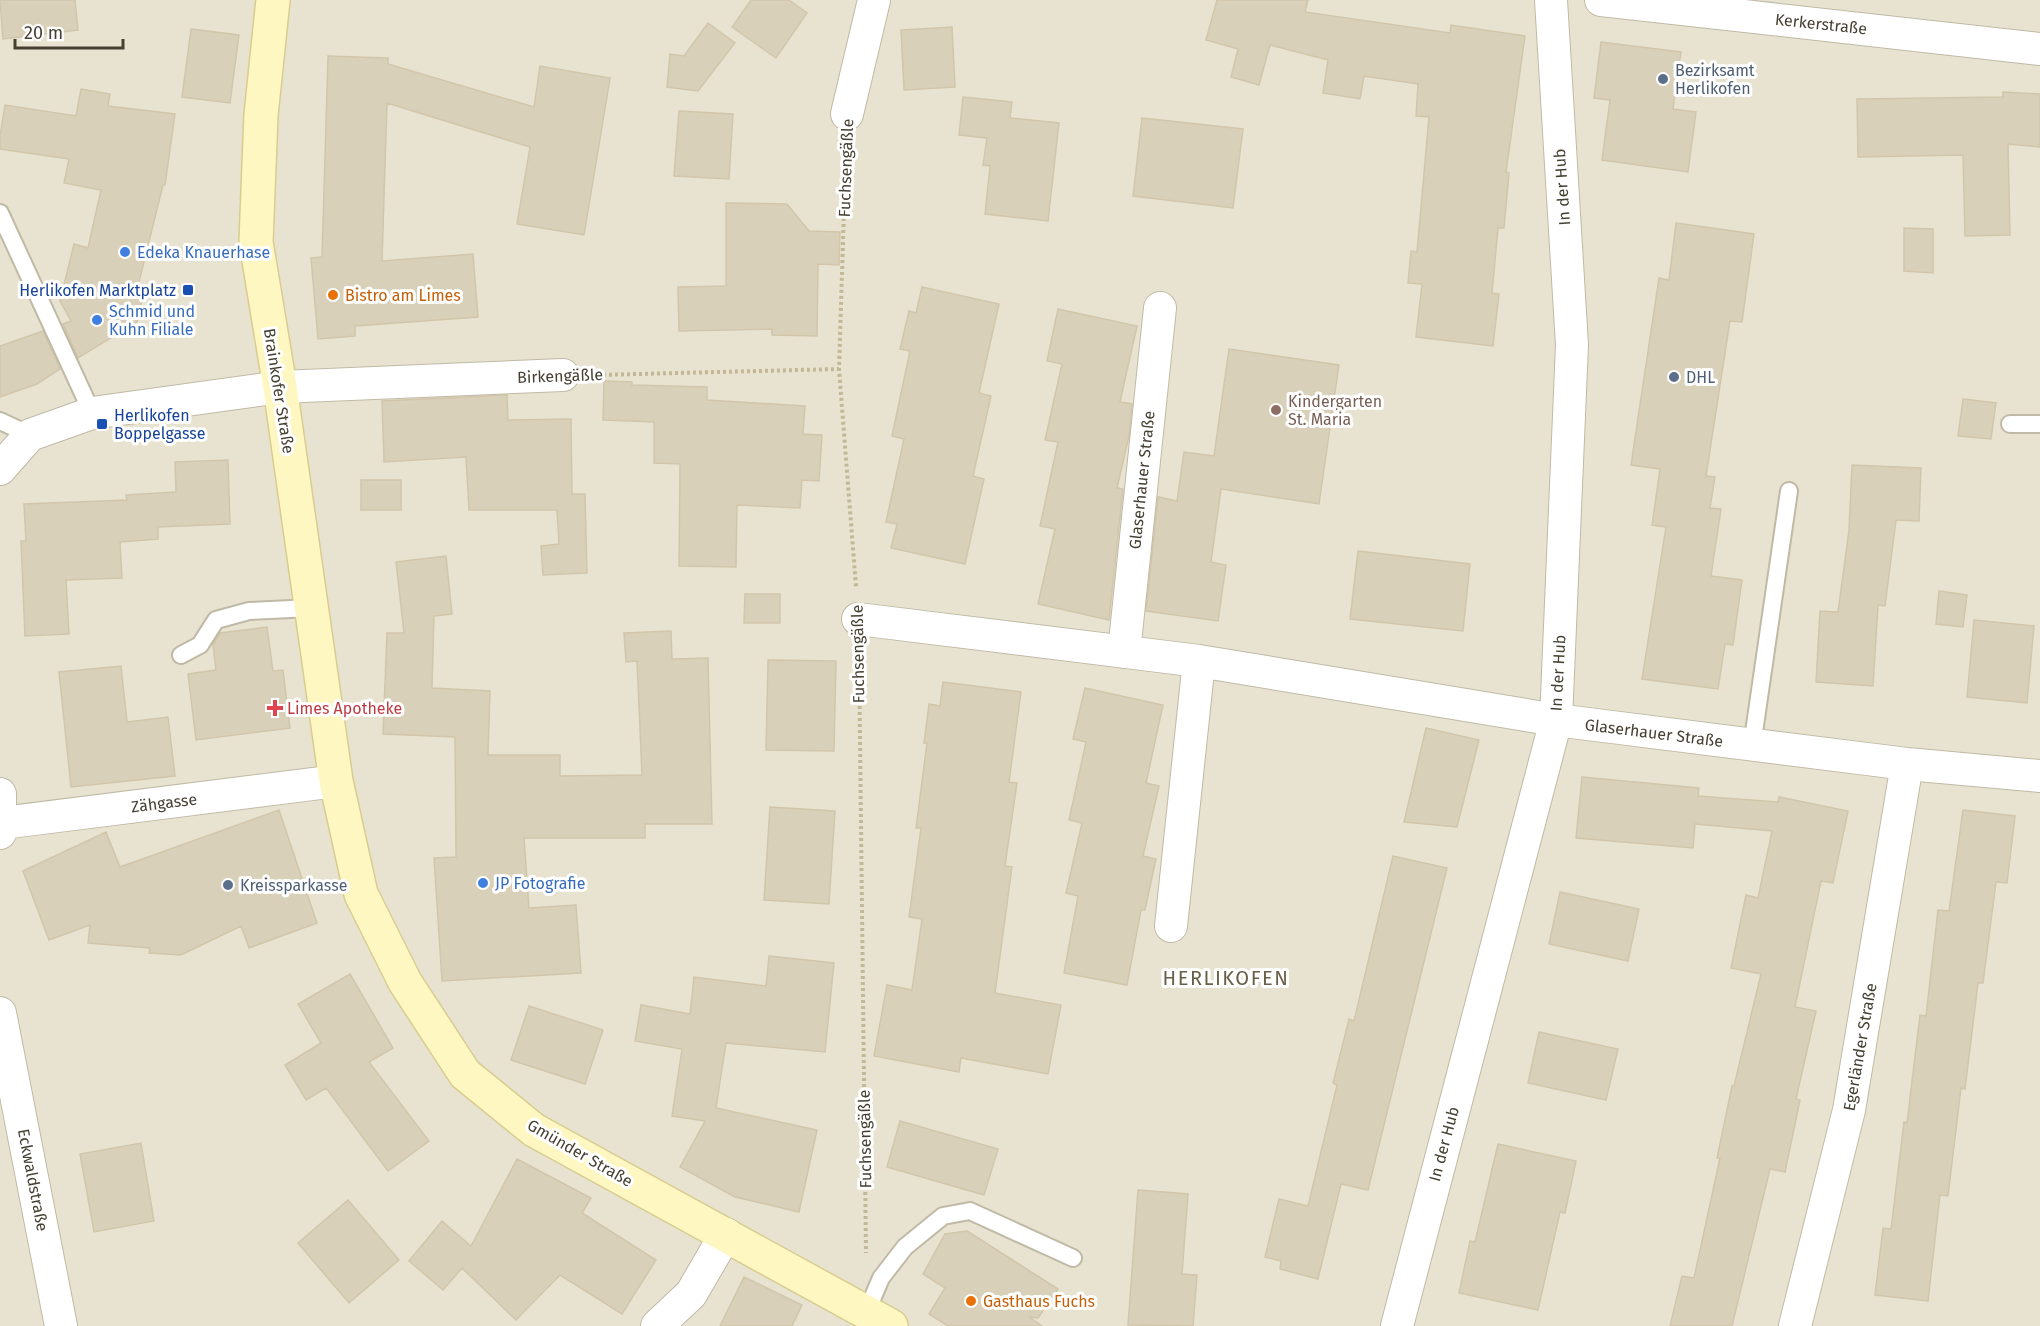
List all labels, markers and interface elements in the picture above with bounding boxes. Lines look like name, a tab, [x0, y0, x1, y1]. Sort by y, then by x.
street label: Kerkerstraße	[1774, 10, 1868, 38]
scale bar	[15, 12, 123, 50]
text: 20 m	[24, 22, 63, 44]
place label: Bezirksamt Herlikofen	[1675, 61, 1755, 98]
marker: Bezirksamt Herlikofen	[1656, 72, 1670, 86]
street label: Fuchsengäßle	[835, 118, 857, 218]
street label: In der Hub	[1550, 148, 1574, 226]
place label: Edeka Knauerhase	[137, 243, 270, 262]
marker: Edeka Knauerhase	[118, 245, 132, 259]
place label: Herlikofen Marktplatz	[19, 281, 176, 300]
marker: Herlikofen Marktplatz	[181, 283, 195, 297]
place label: Bistro am Limes	[345, 286, 461, 305]
marker: Bistro am Limes	[326, 288, 340, 302]
place label: Schmid und Kuhn Filiale	[109, 302, 195, 339]
marker: Schmid und Kuhn Filiale	[90, 313, 104, 327]
street label: Brainkofer Straße	[260, 327, 298, 455]
street label: Birkengäßle	[517, 365, 603, 387]
place label: DHL	[1686, 368, 1715, 387]
marker: DHL	[1667, 370, 1681, 384]
place label: Kindergarten St. Maria	[1288, 392, 1382, 429]
marker: Kindergarten St. Maria	[1269, 403, 1283, 417]
place label: Herlikofen Boppelgasse	[114, 406, 206, 443]
street label: Glaserhauer Straße	[1125, 410, 1159, 550]
marker: Herlikofen Boppelgasse	[95, 417, 109, 431]
street label: Fuchsengäßle	[848, 604, 868, 704]
street label: In der Hub	[1547, 634, 1569, 712]
place label: Limes Apotheke	[287, 699, 402, 718]
marker: Limes Apotheke	[268, 701, 282, 715]
street label: Glaserhauer Straße	[1584, 715, 1724, 751]
street label: Zähgasse	[130, 790, 198, 816]
place label: JP Fotografie	[495, 874, 586, 893]
place label: Kreissparkasse	[240, 876, 347, 895]
marker: JP Fotografie	[476, 876, 490, 890]
marker: Kreissparkasse	[221, 878, 235, 892]
district label: HERLIKOFEN	[1163, 966, 1289, 990]
street label: Egerländer Straße	[1839, 982, 1881, 1112]
street label: Fuchsengäßle	[855, 1089, 875, 1189]
street label: In der Hub	[1425, 1104, 1463, 1184]
street label: Gmünder Straße	[524, 1115, 636, 1191]
street label: Eckwaldstraße	[14, 1127, 52, 1233]
place label: Gasthaus Fuchs	[983, 1292, 1095, 1311]
marker: Gasthaus Fuchs	[964, 1294, 978, 1308]

